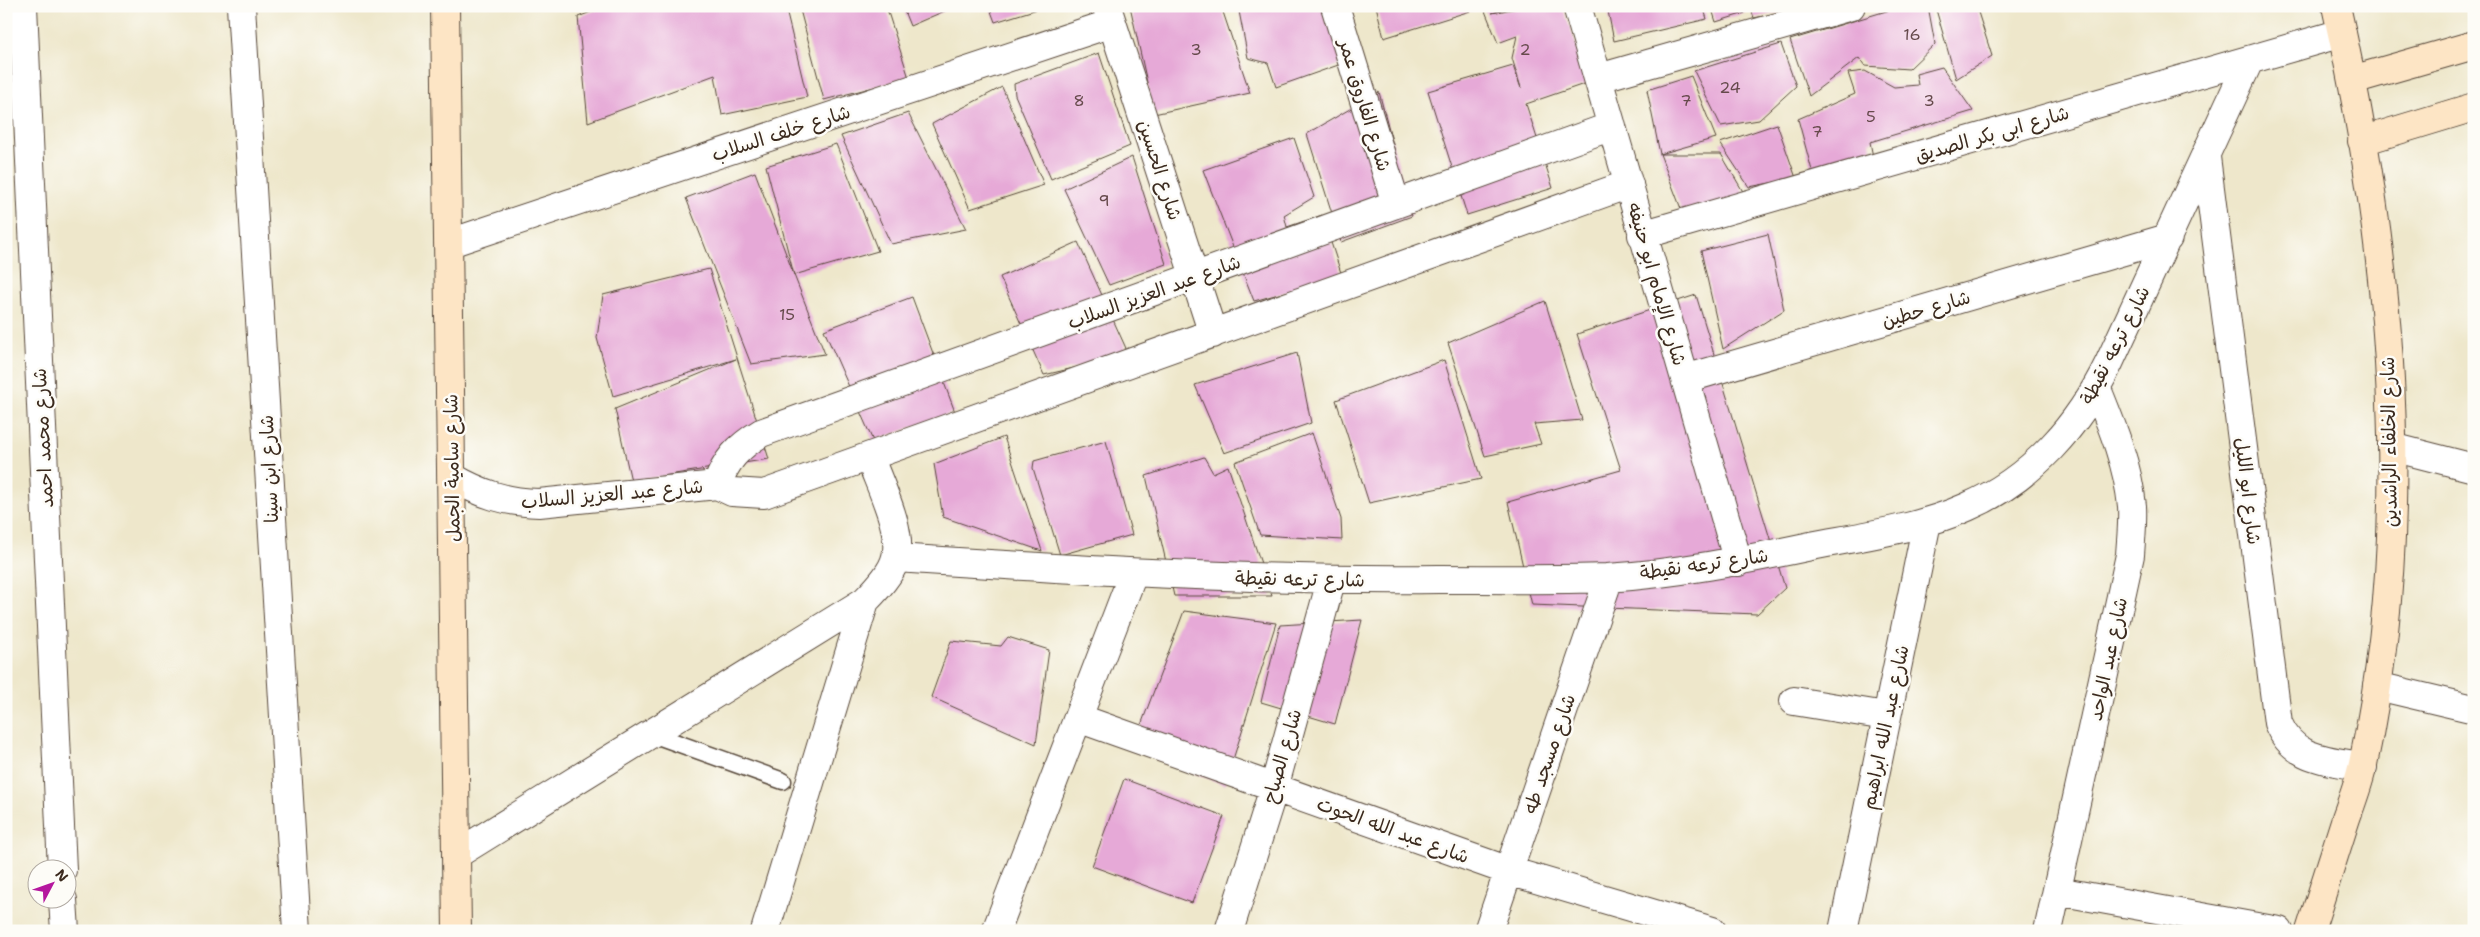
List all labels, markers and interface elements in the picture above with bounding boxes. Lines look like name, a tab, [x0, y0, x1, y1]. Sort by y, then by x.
house number: 16	[1903, 24, 1921, 45]
street label: شارع الفاروق عمر	[1331, 34, 1397, 175]
house number: 3	[1190, 39, 1202, 60]
house number: 2	[1519, 39, 1531, 60]
house number: 24	[1719, 77, 1741, 98]
house number: 8	[1073, 90, 1085, 111]
house number: 7	[1680, 90, 1692, 111]
house number: 3	[1923, 90, 1935, 111]
street label: شارع خلف السلاب	[708, 99, 854, 168]
street label: شارع ابى بكر الصديق	[1912, 100, 2072, 169]
house number: 5	[1866, 106, 1876, 127]
street label: شارع الحسين	[1131, 117, 1188, 224]
house number: 7	[1811, 121, 1823, 142]
house number: 9	[1098, 190, 1110, 211]
street label: شارع الإمام ابو حنيفه	[1620, 200, 1692, 369]
street label: شارع عبد العزيز السلاب	[1064, 249, 1244, 336]
street label: شارع ترعه نقيطة	[2074, 282, 2156, 409]
street label: شارع حطين	[1879, 284, 1974, 335]
house number: 15	[779, 304, 795, 325]
street label: شارع الخلفاء الراشدين	[2375, 356, 2404, 528]
street label: شارع محمد احمد	[27, 368, 60, 508]
street label: شارع سامية الجمل	[438, 394, 467, 542]
street label: شارع ابن سينا	[254, 414, 285, 524]
street label: شارع ابو الليل	[2228, 436, 2267, 546]
street label: شارع عبد العزيز السلاب	[520, 474, 704, 515]
street label: شارع ترعه نقيطة	[1638, 543, 1770, 586]
street label: شارع ترعه نقيطة	[1235, 565, 1365, 594]
street label: شارع عبد الواحد	[2083, 595, 2134, 723]
street label: شارع عبد الله ابراهيم	[1855, 643, 1917, 812]
street label: شارع مسجد طه	[1517, 691, 1582, 818]
street label: شارع الصباح	[1257, 706, 1308, 806]
street label: شارع عبد الله الحوت	[1313, 791, 1473, 870]
north arrow	[28, 860, 78, 910]
text: N	[51, 865, 72, 886]

